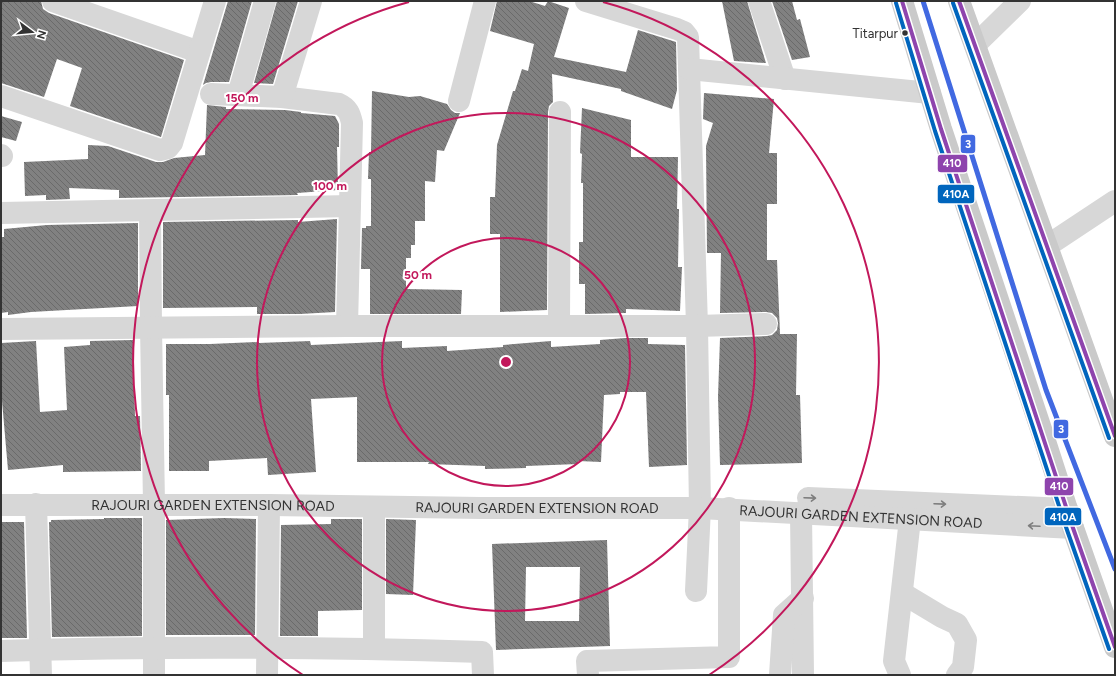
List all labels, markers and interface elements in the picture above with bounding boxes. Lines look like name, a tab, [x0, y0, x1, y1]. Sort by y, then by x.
north arrow	[12, 12, 52, 52]
place label: Titarpur	[853, 26, 899, 41]
marker: Titarpur	[900, 28, 910, 38]
text: N	[34, 29, 49, 41]
text: 150 m	[225, 91, 259, 105]
line badge: 3	[960, 134, 976, 154]
text: 3	[965, 138, 971, 151]
line badge: 410	[937, 154, 968, 173]
text: 410	[943, 157, 961, 170]
text: 100 m	[313, 179, 347, 193]
line badge: 410A	[937, 184, 975, 204]
text: 410A	[943, 188, 969, 201]
text: 50 m	[404, 268, 432, 282]
centre of rings	[499, 355, 513, 369]
line badge: 3	[1053, 419, 1069, 439]
text: 3	[1058, 423, 1064, 436]
line badge: 410	[1044, 477, 1074, 496]
text: 410	[1050, 480, 1068, 493]
one-way arrow	[803, 494, 816, 502]
street label: RAJOURI GARDEN EXTENSION ROAD	[91, 497, 335, 515]
street label: RAJOURI GARDEN EXTENSION ROAD	[415, 499, 659, 517]
one-way arrow	[933, 500, 946, 507]
street label: RAJOURI GARDEN EXTENSION ROAD	[739, 502, 983, 532]
line badge: 410A	[1044, 507, 1082, 526]
text: 410A	[1050, 511, 1076, 524]
one-way arrow	[1028, 522, 1041, 529]

